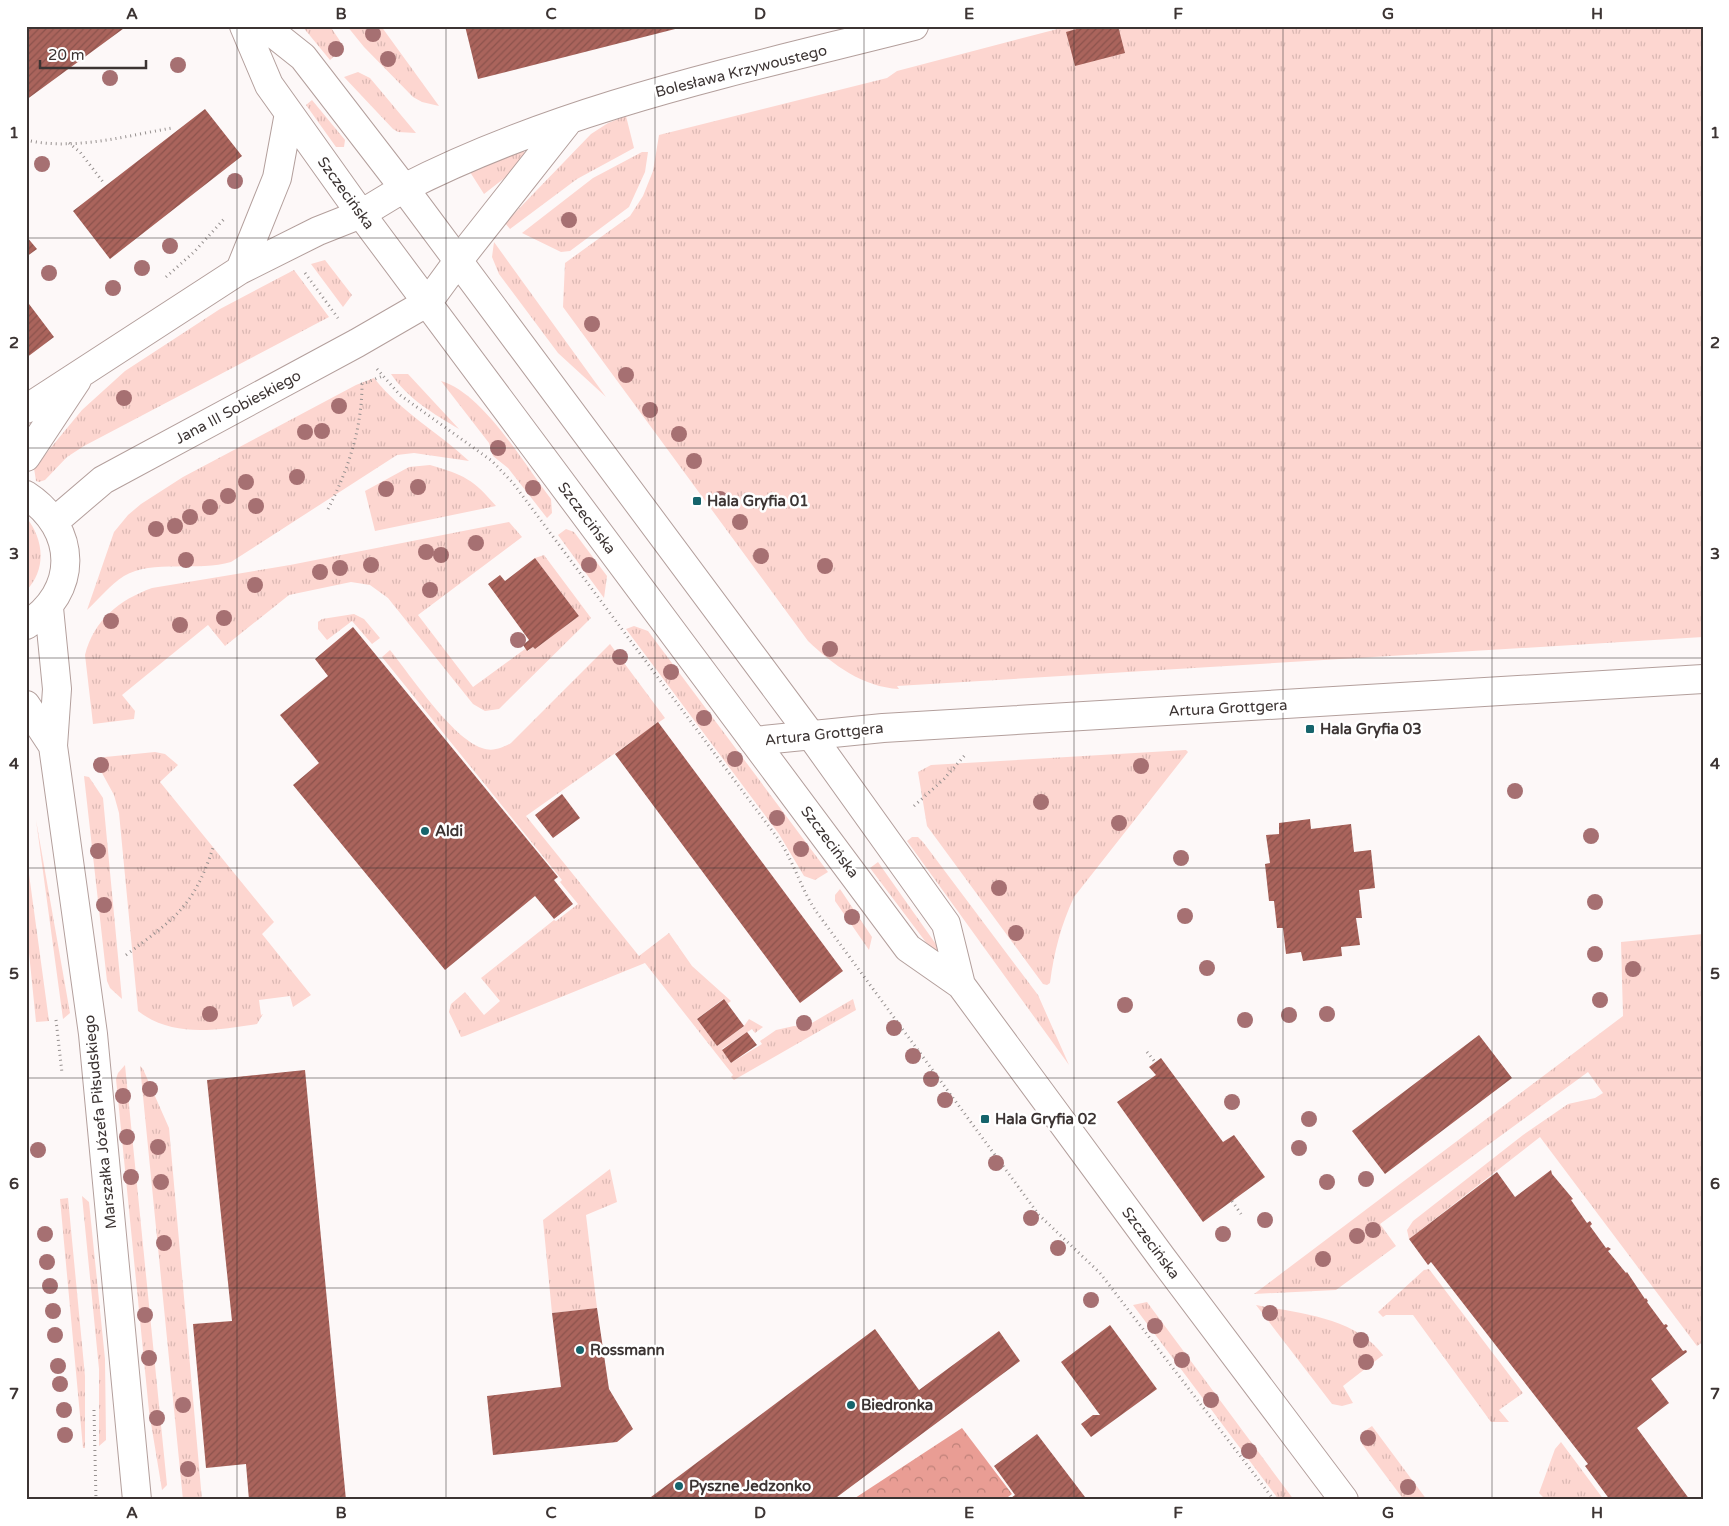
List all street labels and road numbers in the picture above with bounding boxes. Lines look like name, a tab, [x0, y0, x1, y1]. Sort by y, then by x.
street label: Bolesława Krzywoustego	[653, 41, 829, 101]
street label: Szczecińska	[314, 153, 378, 233]
street label: Jana III Sobieskiego	[172, 366, 304, 448]
street label: Szczecińska	[554, 479, 620, 557]
street label: Artura Grottgera	[1168, 696, 1288, 720]
street label: Artura Grottgera	[764, 719, 884, 749]
street label: Szczecińska	[797, 803, 863, 881]
street label: Marszałka Józefa Piłsudskiego	[80, 1014, 120, 1230]
street label: Szczecińska	[1118, 1204, 1184, 1282]

